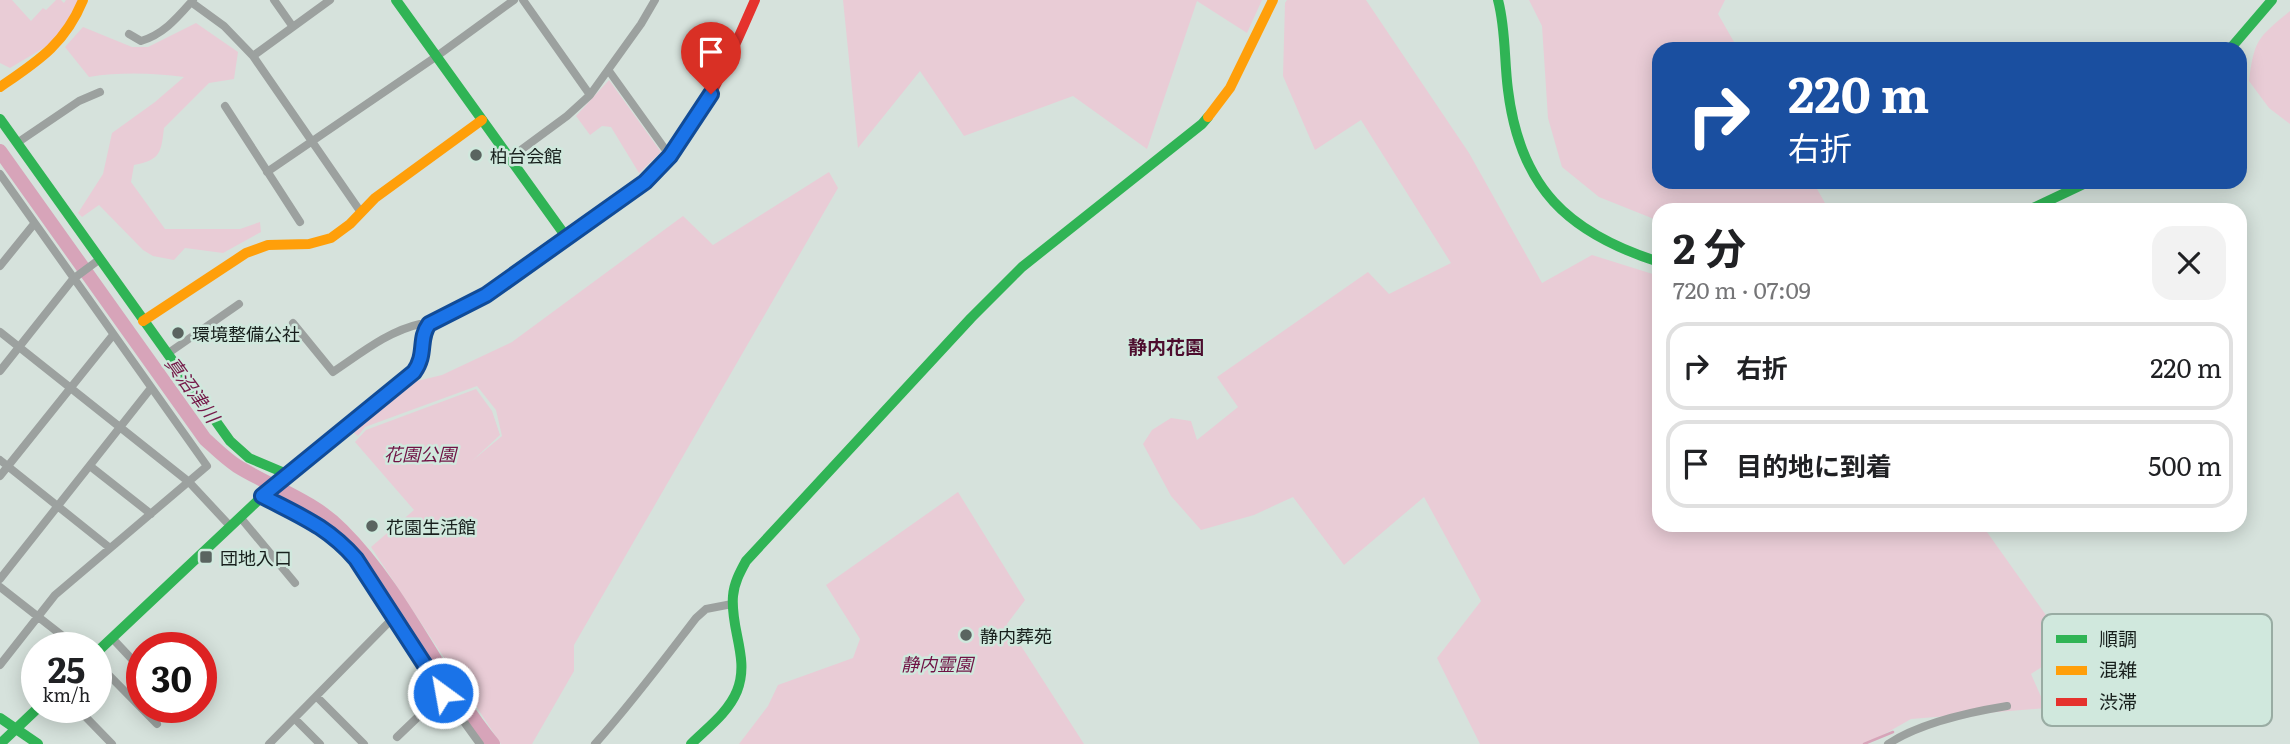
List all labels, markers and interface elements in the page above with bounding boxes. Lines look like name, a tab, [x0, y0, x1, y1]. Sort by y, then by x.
pin	[681, 22, 741, 94]
icon: arrive	[692, 33, 730, 71]
text: 220 m	[1788, 55, 1929, 128]
icon: right	[1673, 70, 1764, 161]
text: 右折	[1788, 122, 1852, 170]
place label: 柏台会館	[490, 142, 562, 169]
marker: 柏台会館	[468, 147, 484, 163]
text: 2 分	[1673, 215, 1746, 277]
button: close	[2152, 226, 2226, 300]
text: 720 m · 07:09	[1673, 272, 1811, 306]
place label: 環境整備公社	[192, 320, 300, 347]
marker: 環境整備公社	[170, 325, 186, 341]
district label: 静内花園	[1128, 332, 1204, 360]
icon: right	[1677, 347, 1715, 385]
text: 右折	[1736, 347, 1788, 386]
text: 220 m	[2150, 347, 2222, 386]
water label: 真沼津川	[159, 350, 228, 430]
park label: 花園公園	[384, 440, 459, 467]
icon: arrive	[1677, 445, 1715, 483]
text: 目的地に到着	[1736, 445, 1892, 484]
text: 500 m	[2148, 445, 2222, 484]
place label: 花園生活館	[386, 513, 476, 540]
marker: 花園生活館	[364, 518, 380, 534]
place label: 団地入口	[220, 544, 292, 571]
marker: 団地入口	[198, 549, 214, 565]
legend	[2042, 614, 2272, 726]
place label: 静内葬苑	[980, 622, 1052, 649]
text: 順調	[2099, 624, 2137, 652]
marker: 静内葬苑	[958, 627, 974, 643]
speed limit sign: 30	[126, 632, 217, 723]
text: 25	[48, 642, 85, 694]
park label: 静内霊園	[901, 650, 976, 677]
text: 混雑	[2099, 655, 2137, 683]
position arrow	[406, 656, 480, 730]
text: km/h	[43, 681, 90, 708]
text: 渋滞	[2099, 687, 2137, 715]

